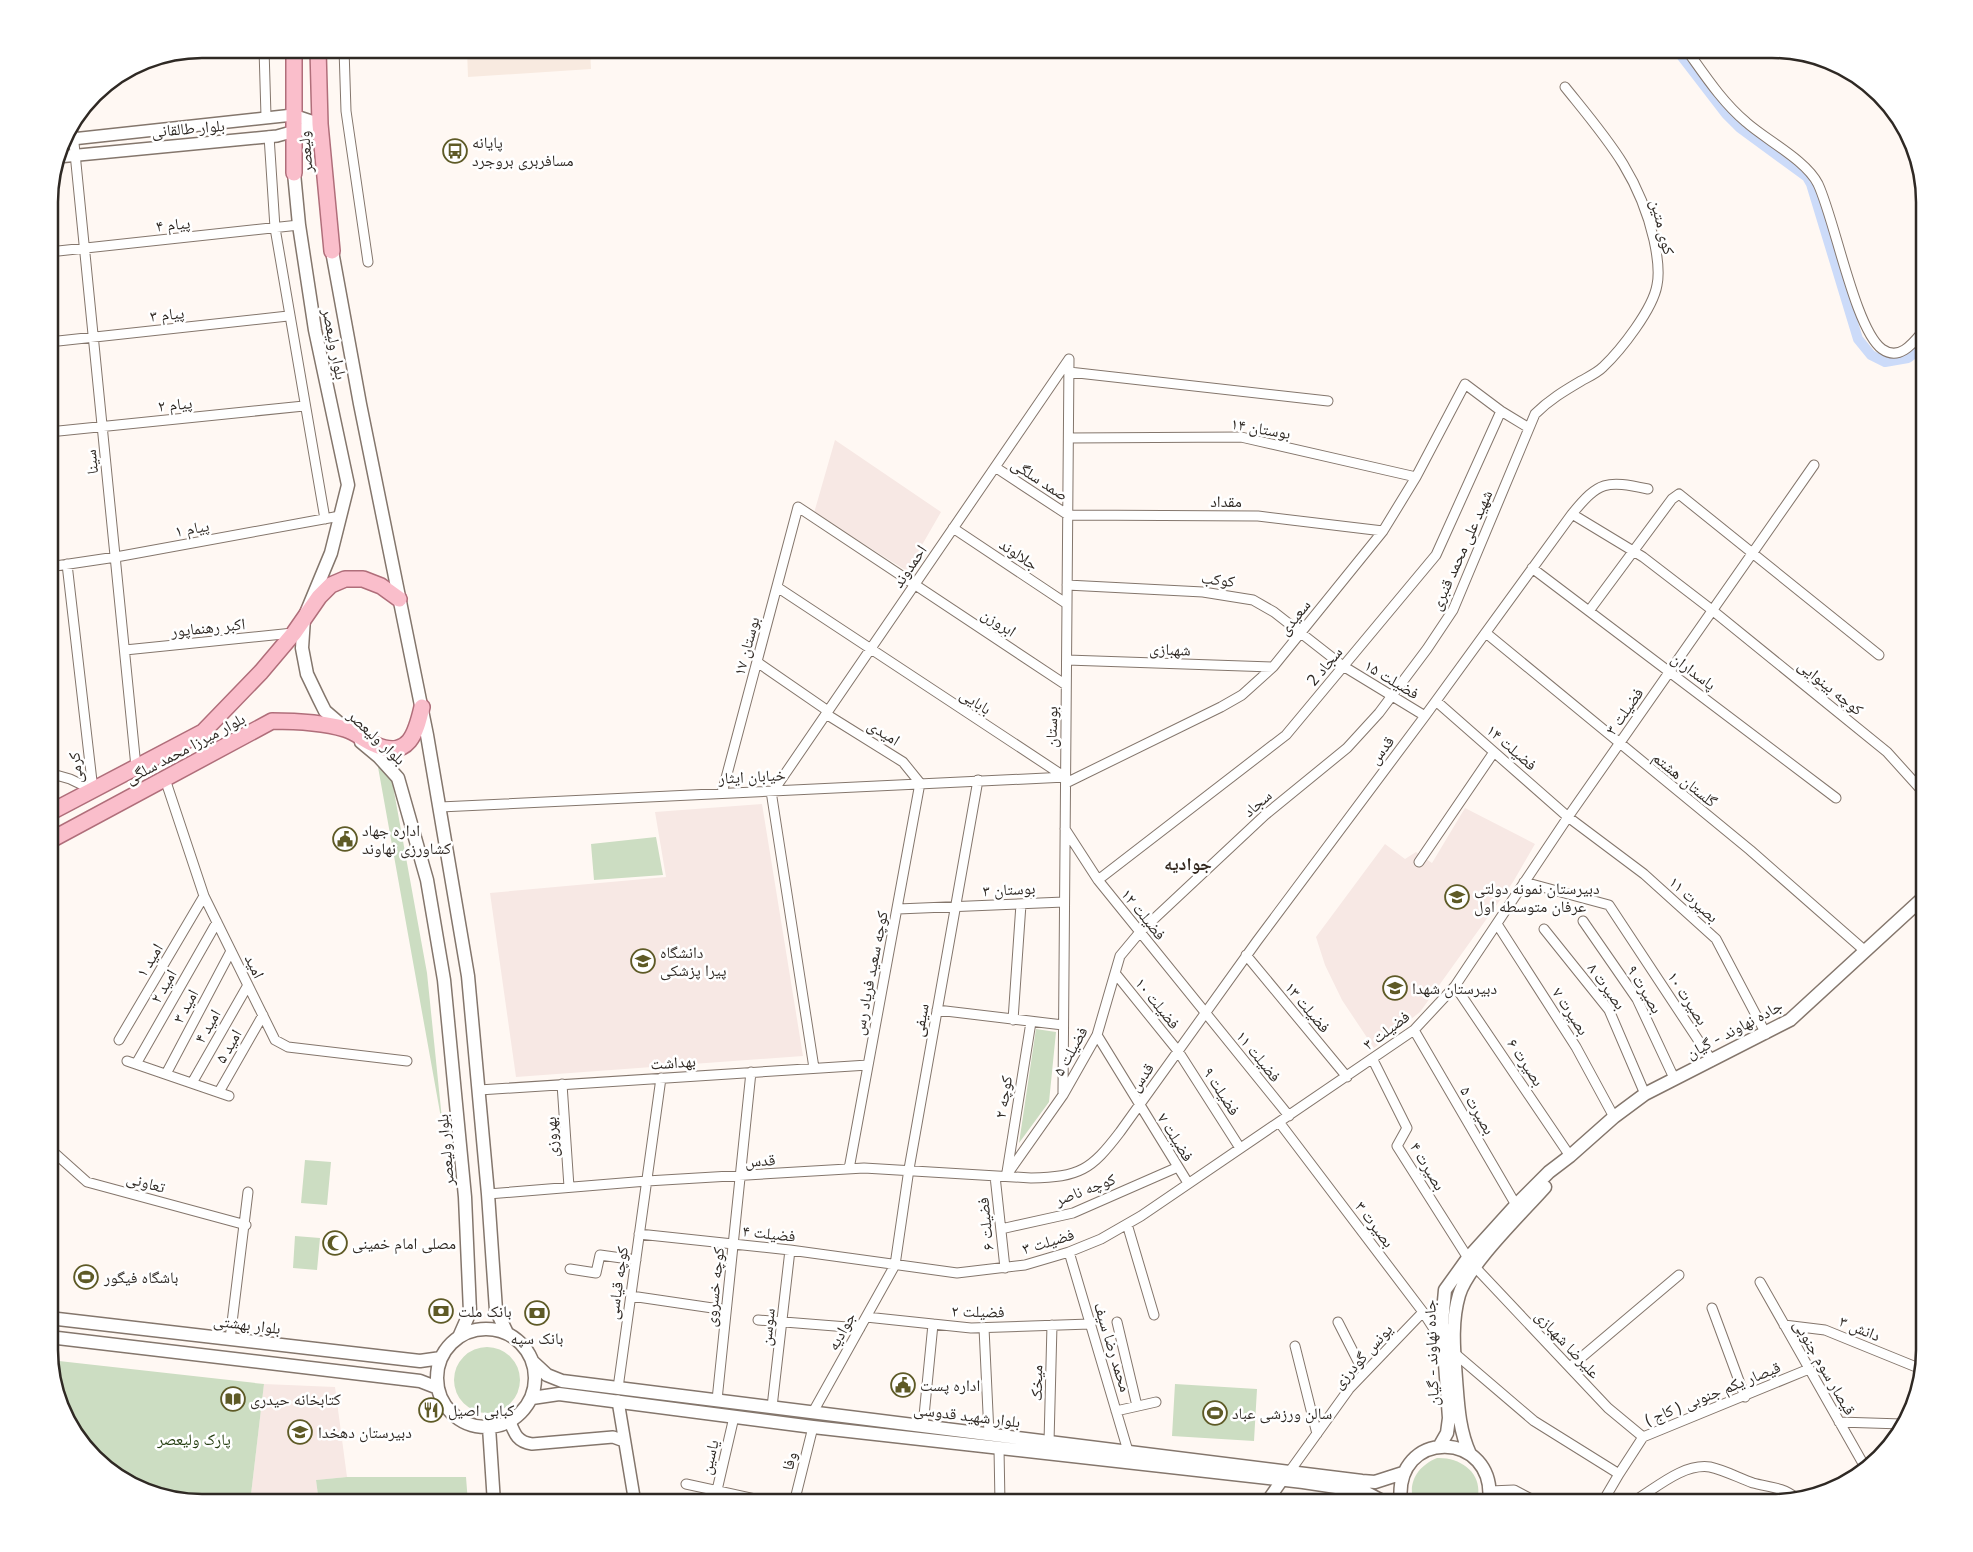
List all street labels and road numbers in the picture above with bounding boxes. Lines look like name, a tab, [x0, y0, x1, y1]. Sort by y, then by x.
street label: بلوار طالقانی	[150, 115, 226, 143]
street label: ولیعصر	[293, 130, 319, 175]
street label: کوی متین	[1645, 197, 1680, 258]
street label: پیام ۴	[155, 212, 192, 238]
street label: پیام ۳	[149, 302, 186, 328]
street label: بلوار ولیعصر	[316, 306, 352, 382]
street label: پیام ۲	[157, 392, 194, 418]
street label: بوستان ۱۴	[1229, 413, 1292, 445]
street label: سینا	[80, 448, 104, 475]
street label: صمد سلگی	[1007, 453, 1072, 506]
street label: شهید علی محمد قنبری	[1425, 487, 1498, 614]
street label: مقداد	[1210, 491, 1242, 513]
street label: پیام ۱	[173, 515, 211, 543]
street label: جلالوند	[995, 534, 1042, 576]
street label: احمدوند	[887, 541, 932, 592]
street label: کوکب	[1200, 567, 1236, 593]
street label: سعیدی	[1274, 595, 1316, 640]
street label: ابروزن	[977, 603, 1020, 642]
street label: اکبر رهنماپور	[169, 613, 246, 643]
street label: بوستان ۱۷	[729, 614, 765, 678]
street label: شهبازی	[1149, 638, 1191, 662]
street label: سجاد 2	[1302, 642, 1348, 691]
street label: پاسداران	[1666, 648, 1721, 696]
street label: فضیلت ۱۵	[1360, 655, 1423, 705]
street label: کوچه بینوایی	[1793, 655, 1868, 721]
street label: فضیلت ۳	[1601, 683, 1649, 740]
street label: بابایی	[955, 684, 995, 720]
street label: بلوار ولیعصر	[342, 704, 410, 770]
street label: بوستان	[1041, 706, 1063, 748]
street label: بلوار میرزا محمد سلگی	[122, 708, 249, 790]
street label: امیدی	[863, 714, 904, 751]
street label: فضیلت ۱۴	[1481, 720, 1541, 776]
street label: قدس	[1364, 732, 1400, 769]
street label: گلستان هشتم	[1647, 747, 1722, 813]
street label: کرمی	[63, 751, 89, 785]
street label: خیابان ایثار	[717, 764, 786, 790]
street label: سجاد	[1238, 785, 1277, 823]
street label: بصیرت ۱۱	[1664, 872, 1723, 928]
street label: بوستان ۳	[982, 878, 1036, 902]
street label: فضیلت ۱۲	[1116, 884, 1171, 945]
street label: کوچه سعید فریاد رس	[848, 909, 894, 1037]
street label: امید ۱	[131, 940, 168, 982]
street label: امید	[239, 951, 269, 982]
street label: بصیرت ۸	[1582, 959, 1631, 1014]
street label: بصیرت ۹	[1621, 961, 1667, 1018]
street label: امید ۲	[145, 966, 182, 1007]
street label: بصیرت ۱۰	[1662, 967, 1713, 1030]
street label: فضیلت ۱۰	[1130, 973, 1185, 1034]
street label: فضیلت ۱۳	[1279, 977, 1335, 1038]
street label: بصیرت ۷	[1547, 983, 1594, 1040]
street label: امید ۳	[168, 986, 204, 1027]
street label: جاده نهاوند - گیان	[1682, 995, 1787, 1065]
street label: سیفی	[907, 1002, 935, 1039]
street label: امید ۴	[189, 1006, 226, 1047]
street label: فضیلت ۳	[1359, 1006, 1414, 1056]
street label: فضیلت ۵	[1048, 1023, 1093, 1080]
street label: امید ۵	[210, 1026, 247, 1067]
street label: فضیلت ۱۱	[1231, 1026, 1286, 1087]
street label: بصیرت ۶	[1502, 1034, 1549, 1091]
street label: بهداشت	[650, 1050, 697, 1076]
street label: قدس	[1124, 1059, 1160, 1096]
street label: فضیلت ۹	[1197, 1063, 1245, 1120]
street label: کوچه ۲	[990, 1074, 1018, 1120]
street label: بصیرت ۵	[1454, 1082, 1500, 1139]
street label: فضیلت ۷	[1152, 1109, 1199, 1166]
street label: بلوار ولیعصر	[432, 1113, 460, 1188]
street label: بهروزی	[540, 1116, 564, 1158]
street label: بصیرت ۴	[1404, 1138, 1450, 1195]
street label: قدس	[744, 1149, 776, 1173]
street label: تعاونی	[124, 1167, 168, 1199]
street label: کوچه ناصر	[1051, 1168, 1119, 1212]
street label: فضیلت ۶	[972, 1196, 1000, 1252]
street label: بصیرت ۳	[1350, 1197, 1399, 1252]
street label: فضیلت ۴	[741, 1220, 797, 1248]
street label: فضیلت ۳	[1020, 1224, 1077, 1260]
street label: کوچه قیاسی	[602, 1245, 634, 1321]
street label: کوچه خسروی	[700, 1246, 730, 1328]
street label: جاده نهاوند - گیان	[1419, 1299, 1445, 1406]
street label: محمد رضا سیف	[1088, 1300, 1136, 1395]
street label: فضیلت ۲	[951, 1301, 1005, 1323]
street label: علیرضا شهبازی	[1530, 1306, 1605, 1384]
street label: سوسن	[755, 1307, 781, 1347]
street label: جوادیه	[822, 1308, 861, 1355]
street label: بلوار بهشتی	[212, 1310, 282, 1340]
street label: دانش ۳	[1836, 1311, 1883, 1347]
street label: قیصار سوم جنوبی	[1788, 1316, 1860, 1419]
street label: یونس گودرزی	[1328, 1319, 1398, 1394]
street label: قیصار یکم جنوبی ( کاج )	[1641, 1356, 1784, 1431]
street label: میخک	[1026, 1365, 1048, 1401]
street label: بلوار شهید قدوسی	[912, 1399, 1021, 1433]
street label: یاسین	[695, 1438, 725, 1477]
street label: وفا	[777, 1450, 803, 1473]

